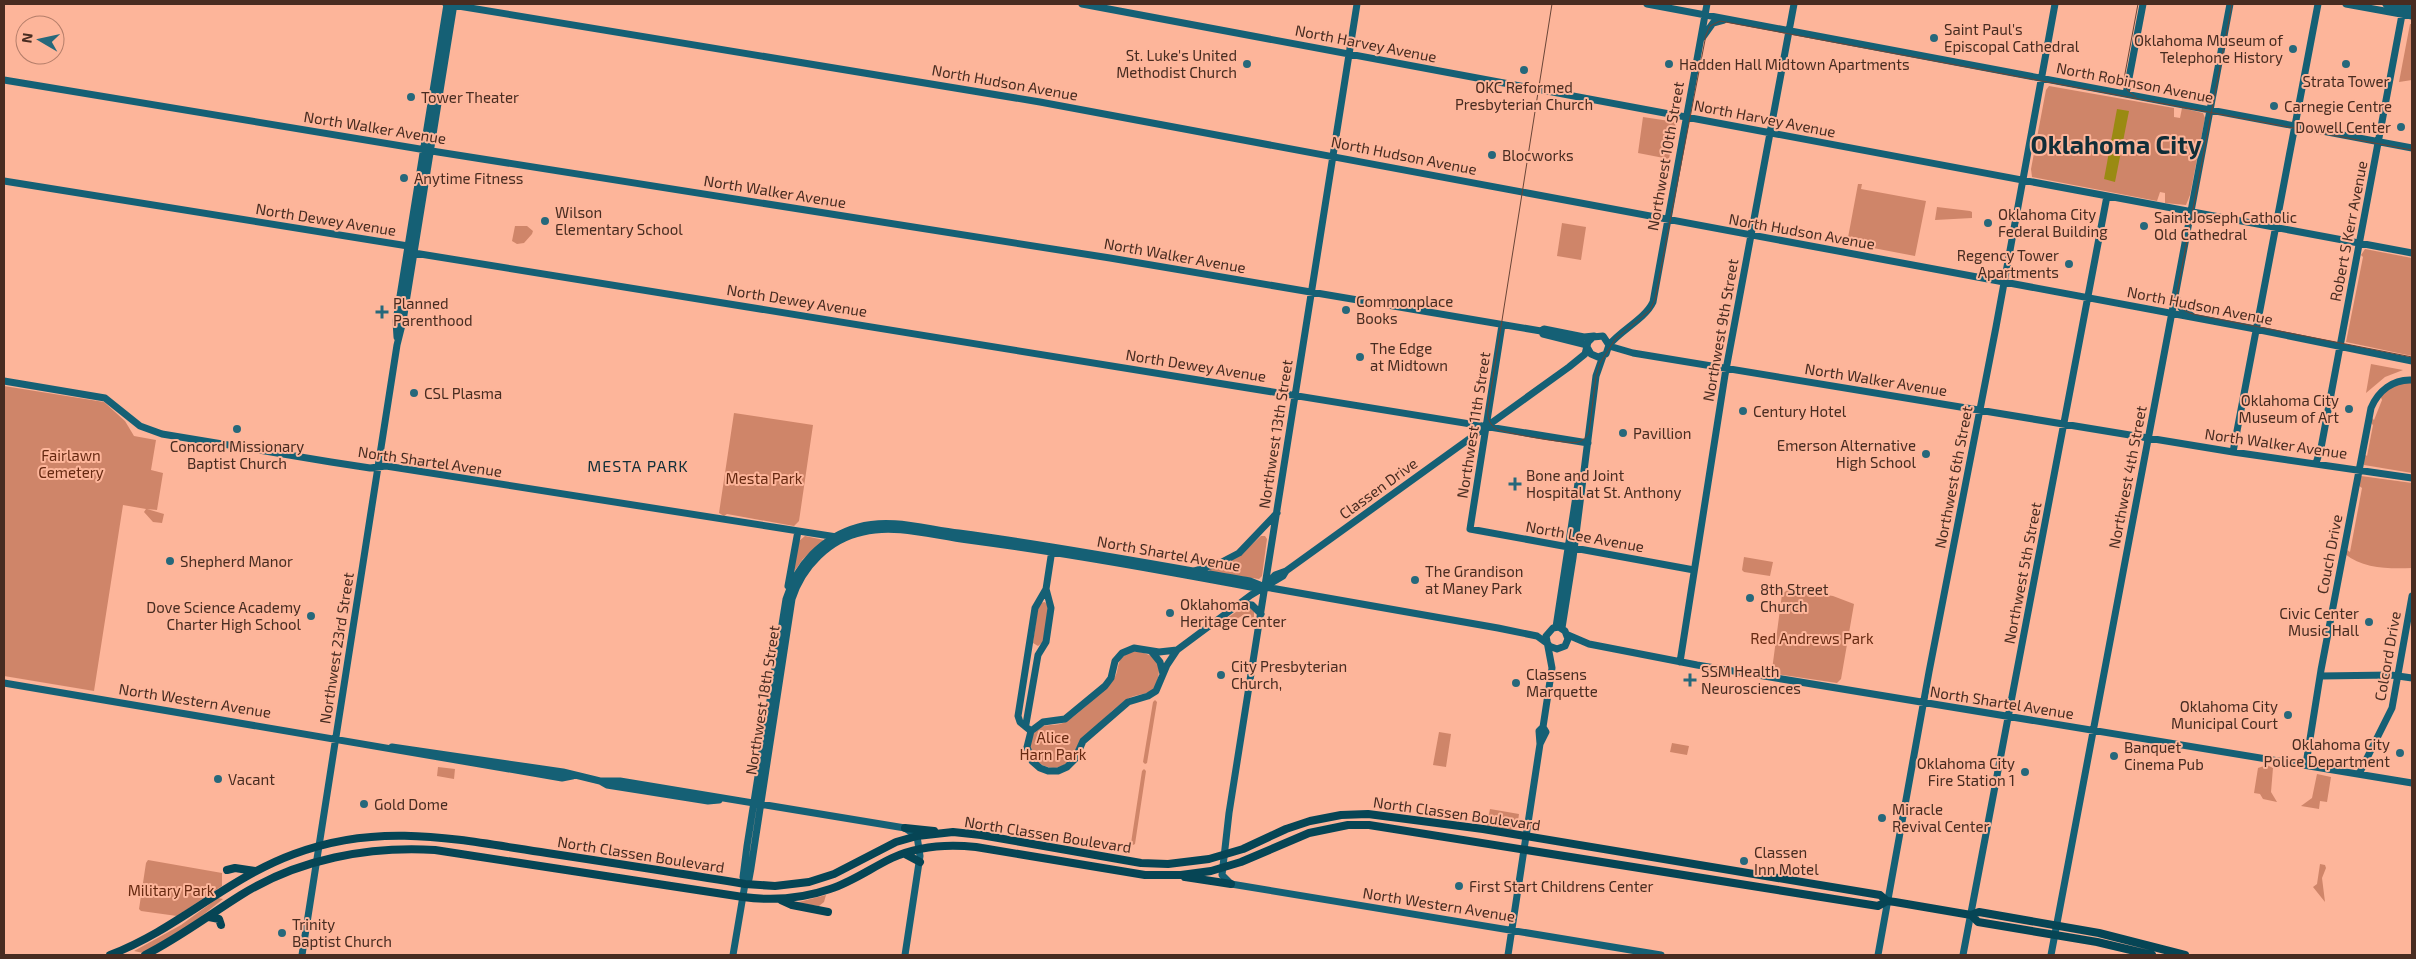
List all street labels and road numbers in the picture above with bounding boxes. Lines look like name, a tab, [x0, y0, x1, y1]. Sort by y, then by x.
street label: North Harvey Avenue	[1294, 20, 1438, 66]
street label: North Robinson Avenue	[2055, 58, 2215, 106]
street label: North Hudson Avenue	[930, 60, 1080, 104]
street label: Northwest 10th Street	[1643, 80, 1687, 232]
street label: North Harvey Avenue	[1693, 95, 1837, 141]
street label: North Walker Avenue	[303, 107, 447, 147]
street label: North Hudson Avenue	[1330, 132, 1478, 178]
street label: Robert S Kerr Avenue	[2326, 159, 2370, 303]
street label: North Walker Avenue	[703, 171, 847, 211]
street label: North Dewey Avenue	[254, 199, 398, 239]
street label: North Hudson Avenue	[1727, 209, 1877, 253]
street label: North Walker Avenue	[1103, 234, 1247, 276]
street label: Northwest 9th Street	[1699, 257, 1741, 403]
street label: North Dewey Avenue	[725, 280, 869, 320]
street label: North Hudson Avenue	[2126, 282, 2274, 328]
street label: North Dewey Avenue	[1124, 345, 1268, 385]
street label: Northwest 11th Street	[1453, 350, 1494, 499]
street label: Northwest 13th Street	[1254, 358, 1296, 510]
street label: North Walker Avenue	[1804, 359, 1948, 399]
street label: Northwest 6th Street	[1930, 404, 1976, 550]
street label: Northwest 4th Street	[2104, 404, 2150, 550]
street label: North Walker Avenue	[2204, 424, 2348, 462]
street label: North Shartel Avenue	[357, 442, 503, 480]
street label: Classen Drive	[1335, 454, 1421, 522]
street label: Northwest 5th Street	[1999, 500, 2045, 645]
street label: Couch Drive	[2312, 513, 2346, 595]
street label: North Lee Avenue	[1524, 517, 1646, 555]
street label: North Shartel Avenue	[1096, 532, 1242, 574]
street label: Northwest 23rd Street	[315, 571, 357, 725]
street label: Colcord Drive	[2370, 610, 2404, 702]
street label: Northwest 18th Street	[741, 624, 783, 776]
street label: North Western Avenue	[118, 679, 272, 721]
street label: North Shartel Avenue	[1929, 682, 2075, 722]
street label: North Classen Boulevard	[1372, 792, 1542, 834]
street label: North Classen Boulevard	[963, 812, 1133, 856]
street label: North Classen Boulevard	[556, 832, 726, 876]
street label: North Western Avenue	[1362, 883, 1516, 925]

